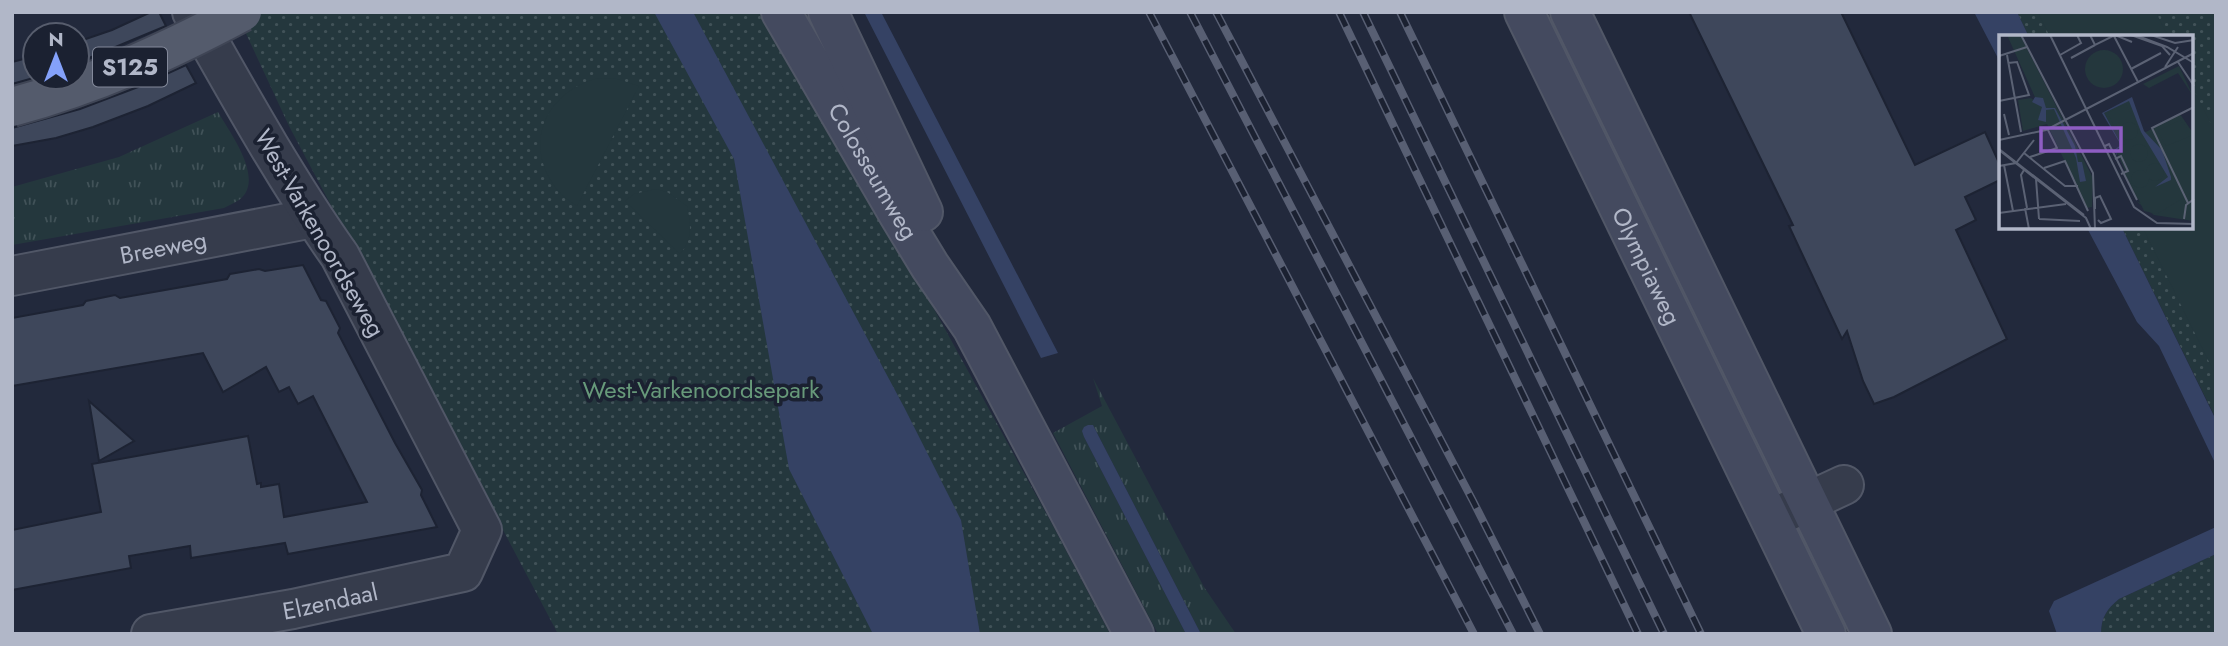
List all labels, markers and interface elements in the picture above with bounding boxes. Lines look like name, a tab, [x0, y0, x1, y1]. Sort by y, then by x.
north arrow	[21, 21, 91, 91]
text: N	[48, 26, 64, 53]
inset map	[1999, 35, 2193, 229]
road number: S125	[93, 48, 167, 86]
street label: Colosseumweg	[820, 96, 927, 246]
street label: West-Varkenoordseweg	[246, 123, 394, 343]
street label: Olympiaweg	[1604, 201, 1691, 331]
street label: Breeweg	[117, 221, 210, 272]
park label: West-Varkenoordsepark	[582, 372, 820, 407]
street label: Elzendaal	[280, 574, 381, 628]

